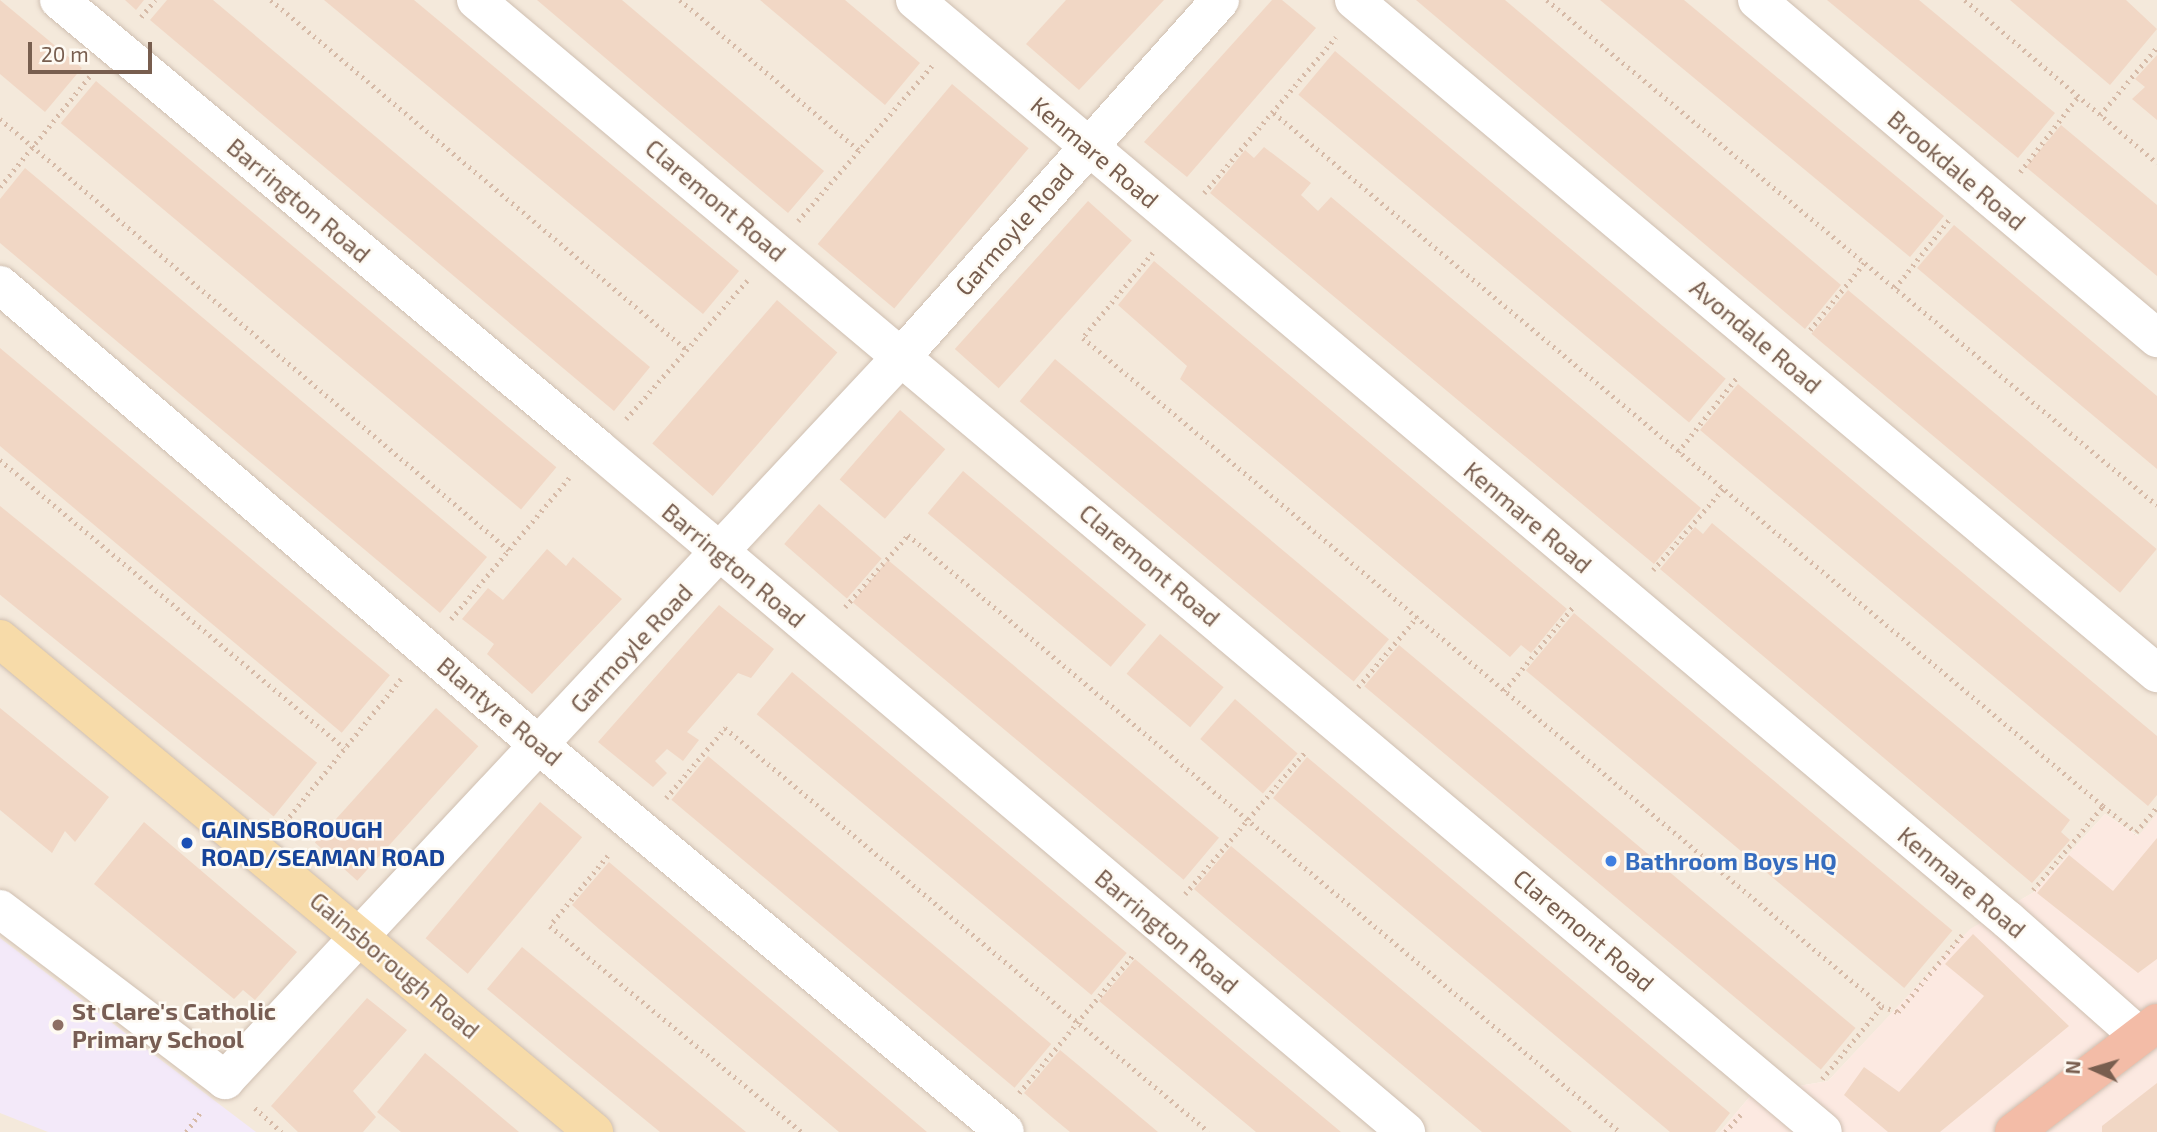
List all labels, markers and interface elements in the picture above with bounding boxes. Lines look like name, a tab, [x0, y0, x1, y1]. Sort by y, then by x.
scale bar	[32, 28, 156, 72]
text: 20 m	[41, 41, 89, 66]
street label: Kenmare Road	[1025, 90, 1165, 214]
street label: Brookdale Road	[1882, 104, 2032, 236]
street label: Barrington Road	[222, 132, 376, 268]
street label: Claremont Road	[640, 133, 792, 267]
street label: Garmoyle Road	[949, 157, 1079, 301]
street label: Avondale Road	[1685, 273, 1827, 399]
street label: Kenmare Road	[1458, 455, 1598, 579]
street label: Barrington Road	[657, 497, 811, 633]
street label: Claremont Road	[1074, 498, 1226, 632]
street label: Garmoyle Road	[564, 578, 698, 718]
street label: Blantyre Road	[432, 651, 568, 771]
place label: GAINSBOROUGH ROAD/SEAMAN ROAD	[201, 815, 445, 871]
street label: Kenmare Road	[1892, 820, 2032, 944]
marker: GAINSBOROUGH ROAD/SEAMAN ROAD	[179, 835, 195, 851]
place label: Bathroom Boys HQ	[1625, 847, 1837, 875]
marker: Bathroom Boys HQ	[1603, 853, 1619, 869]
street label: Barrington Road	[1090, 863, 1244, 999]
street label: Claremont Road	[1508, 863, 1660, 997]
street label: Gainsborough Road	[304, 886, 486, 1044]
place label: St Clare's Catholic Primary School	[72, 997, 276, 1053]
marker: St Clare's Catholic Primary School	[50, 1017, 66, 1033]
north arrow	[2059, 1034, 2129, 1104]
text: N	[2061, 1060, 2085, 1075]

